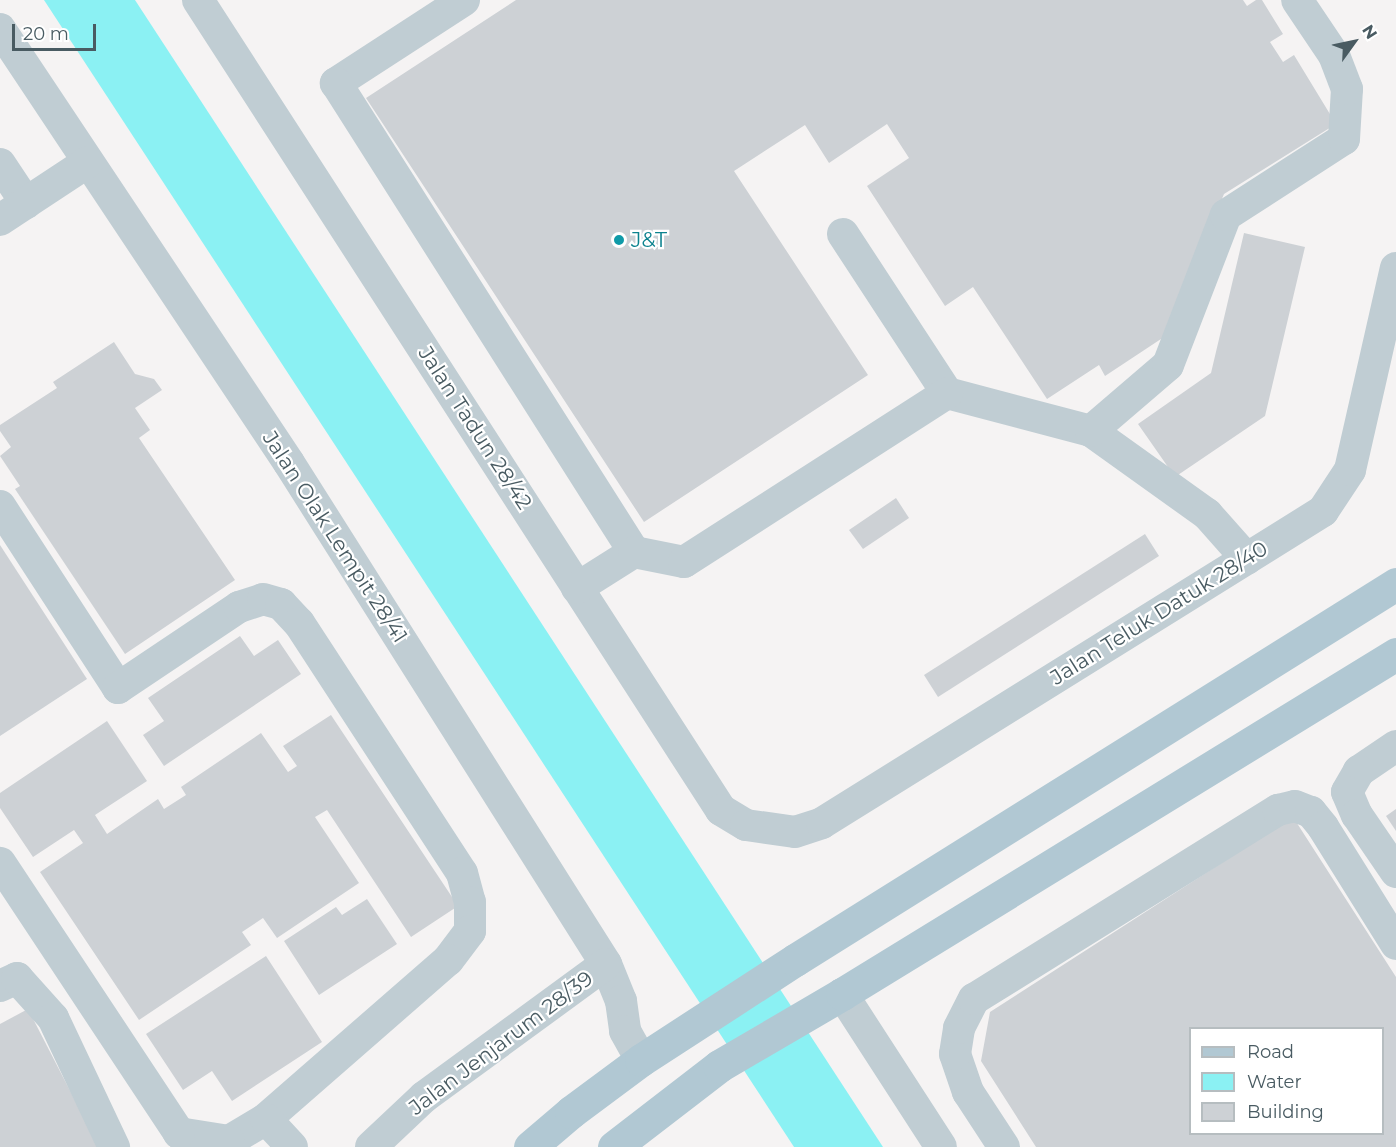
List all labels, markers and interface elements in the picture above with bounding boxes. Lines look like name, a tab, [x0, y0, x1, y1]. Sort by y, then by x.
scale bar	[15, 12, 99, 50]
north arrow	[1324, 12, 1384, 72]
text: N	[1358, 21, 1381, 43]
text: 20 m	[23, 23, 69, 45]
place label: J&T	[631, 227, 667, 253]
marker: J&T	[612, 233, 626, 247]
street label: Jalan Tadun 28/42	[413, 342, 537, 514]
street label: Jalan Olak Lempit 28/41	[257, 427, 413, 647]
street label: Jalan Teluk Datuk 28/40	[1046, 536, 1272, 690]
street label: Jalan Jenjarum 28/39	[404, 966, 598, 1120]
legend	[1189, 1027, 1384, 1135]
text: Road	[1247, 1041, 1294, 1063]
text: Water	[1247, 1071, 1302, 1093]
text: Building	[1247, 1101, 1324, 1123]

